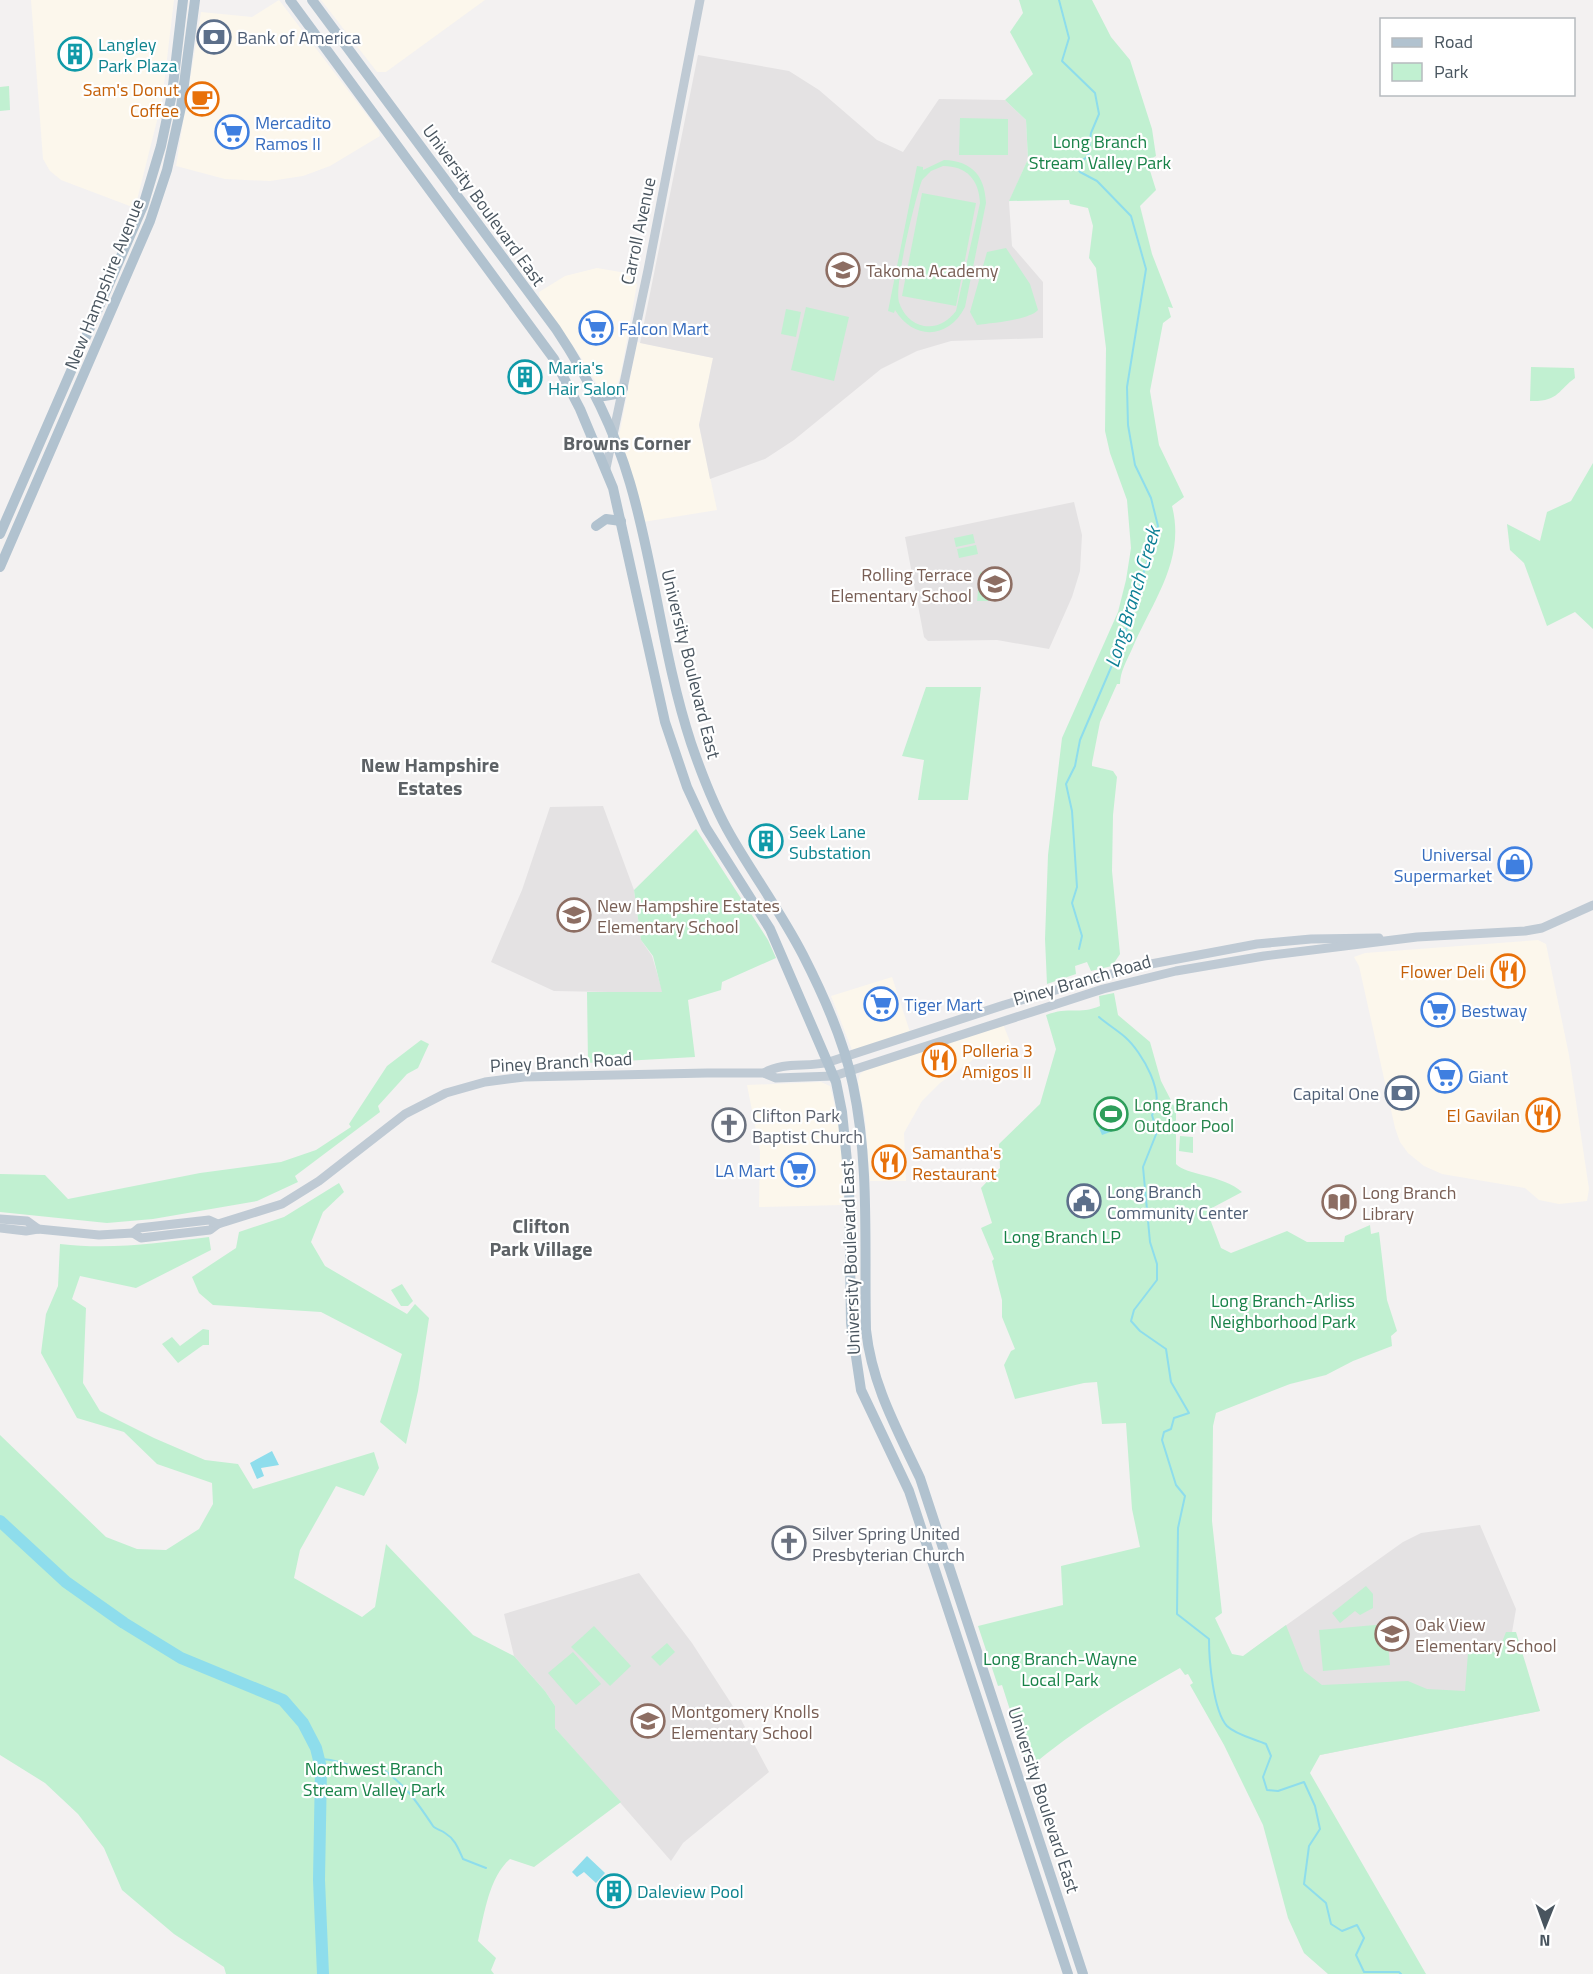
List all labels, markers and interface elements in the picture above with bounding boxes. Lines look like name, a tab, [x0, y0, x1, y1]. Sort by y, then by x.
legend	[1380, 18, 1575, 96]
bank icon: Bank of America	[196, 19, 232, 55]
place label: Bank of America	[237, 24, 361, 51]
text: Road	[1434, 28, 1473, 55]
place label: Langley Park Plaza	[98, 31, 177, 79]
building icon: Langley Park Plaza	[57, 36, 93, 72]
text: Park	[1434, 58, 1469, 85]
place label: Sam's Donut Coffee	[83, 76, 180, 124]
cafe icon: Sam's Donut Coffee	[184, 81, 220, 117]
place label: Mercadito Ramos II	[255, 109, 331, 157]
supermarket icon: Mercadito Ramos II	[214, 114, 250, 150]
street label: University Boulevard East	[416, 118, 552, 292]
park label: Long Branch Stream Valley Park	[1029, 128, 1172, 176]
street label: Carroll Avenue	[613, 175, 663, 287]
street label: New Hampshire Avenue	[57, 195, 151, 373]
school or university icon: Takoma Academy	[825, 252, 861, 288]
place label: Takoma Academy	[866, 257, 999, 284]
supermarket icon: Falcon Mart	[578, 310, 614, 346]
place label: Falcon Mart	[619, 315, 709, 342]
place label: Maria's Hair Salon	[548, 354, 625, 402]
building icon: Maria's Hair Salon	[507, 359, 543, 395]
district label: Browns Corner	[563, 427, 692, 458]
water label: Long Branch Creek	[1096, 521, 1169, 671]
place label: Rolling Terrace Elementary School	[830, 561, 972, 609]
school or university icon: Rolling Terrace Elementary School	[977, 566, 1013, 602]
street label: University Boulevard East	[654, 567, 728, 762]
district label: New Hampshire Estates	[361, 749, 499, 803]
place label: Seek Lane Substation	[789, 818, 871, 866]
building icon: Seek Lane Substation	[748, 823, 784, 859]
place label: Universal Supermarket	[1394, 841, 1493, 889]
shop icon: Universal Supermarket	[1497, 846, 1533, 882]
place label: New Hampshire Estates Elementary School	[597, 892, 780, 940]
school or university icon: New Hampshire Estates Elementary School	[556, 897, 592, 933]
street label: Piney Branch Road	[1010, 947, 1154, 1013]
restaurant icon: Flower Deli	[1490, 953, 1526, 989]
place label: Flower Deli	[1400, 958, 1485, 985]
supermarket icon: Tiger Mart	[863, 986, 899, 1022]
place label: Tiger Mart	[904, 991, 983, 1018]
supermarket icon: Bestway	[1420, 992, 1456, 1028]
place label: Bestway	[1461, 997, 1527, 1024]
place label: Polleria 3 Amigos II	[962, 1037, 1033, 1085]
restaurant icon: Polleria 3 Amigos II	[921, 1042, 957, 1078]
street label: Piney Branch Road	[489, 1045, 633, 1079]
supermarket icon: Giant	[1427, 1058, 1463, 1094]
place label: Giant	[1468, 1063, 1509, 1090]
bank icon: Capital One	[1384, 1075, 1420, 1111]
place label: Capital One	[1293, 1080, 1379, 1107]
place label: Long Branch Outdoor Pool	[1134, 1091, 1234, 1139]
sports icon: Long Branch Outdoor Pool	[1093, 1096, 1129, 1132]
restaurant icon: El Gavilan	[1525, 1097, 1561, 1133]
place label: Clifton Park Baptist Church	[752, 1102, 863, 1150]
place label: El Gavilan	[1446, 1102, 1520, 1129]
church icon: Clifton Park Baptist Church	[711, 1107, 747, 1143]
place label: Samantha's Restaurant	[912, 1139, 1001, 1187]
restaurant icon: Samantha's Restaurant	[871, 1144, 907, 1180]
supermarket icon: LA Mart	[780, 1152, 816, 1188]
place label: LA Mart	[715, 1157, 776, 1184]
street label: University Boulevard East	[833, 1160, 867, 1356]
place label: Long Branch Community Center	[1107, 1178, 1248, 1226]
place label: Long Branch Library	[1362, 1179, 1456, 1227]
public building icon: Long Branch Community Center	[1066, 1183, 1102, 1219]
library icon: Long Branch Library	[1321, 1184, 1357, 1220]
district label: Clifton Park Village	[489, 1210, 593, 1264]
park label: Long Branch LP	[1003, 1223, 1121, 1250]
park label: Long Branch-Arliss Neighborhood Park	[1210, 1287, 1356, 1335]
place label: Silver Spring United Presbyterian Church	[812, 1520, 965, 1568]
church icon: Silver Spring United Presbyterian Church	[771, 1525, 807, 1561]
place label: Oak View Elementary School	[1415, 1611, 1557, 1659]
school or university icon: Oak View Elementary School	[1374, 1616, 1410, 1652]
park label: Long Branch-Wayne Local Park	[983, 1645, 1137, 1693]
place label: Montgomery Knolls Elementary School	[671, 1698, 819, 1746]
school or university icon: Montgomery Knolls Elementary School	[630, 1703, 666, 1739]
street label: University Boulevard East	[1001, 1703, 1087, 1897]
park label: Northwest Branch Stream Valley Park	[303, 1755, 446, 1803]
building icon: Daleview Pool	[596, 1873, 632, 1909]
place label: Daleview Pool	[637, 1878, 744, 1905]
north arrow	[1515, 1896, 1575, 1956]
text: N	[1539, 1929, 1550, 1953]

